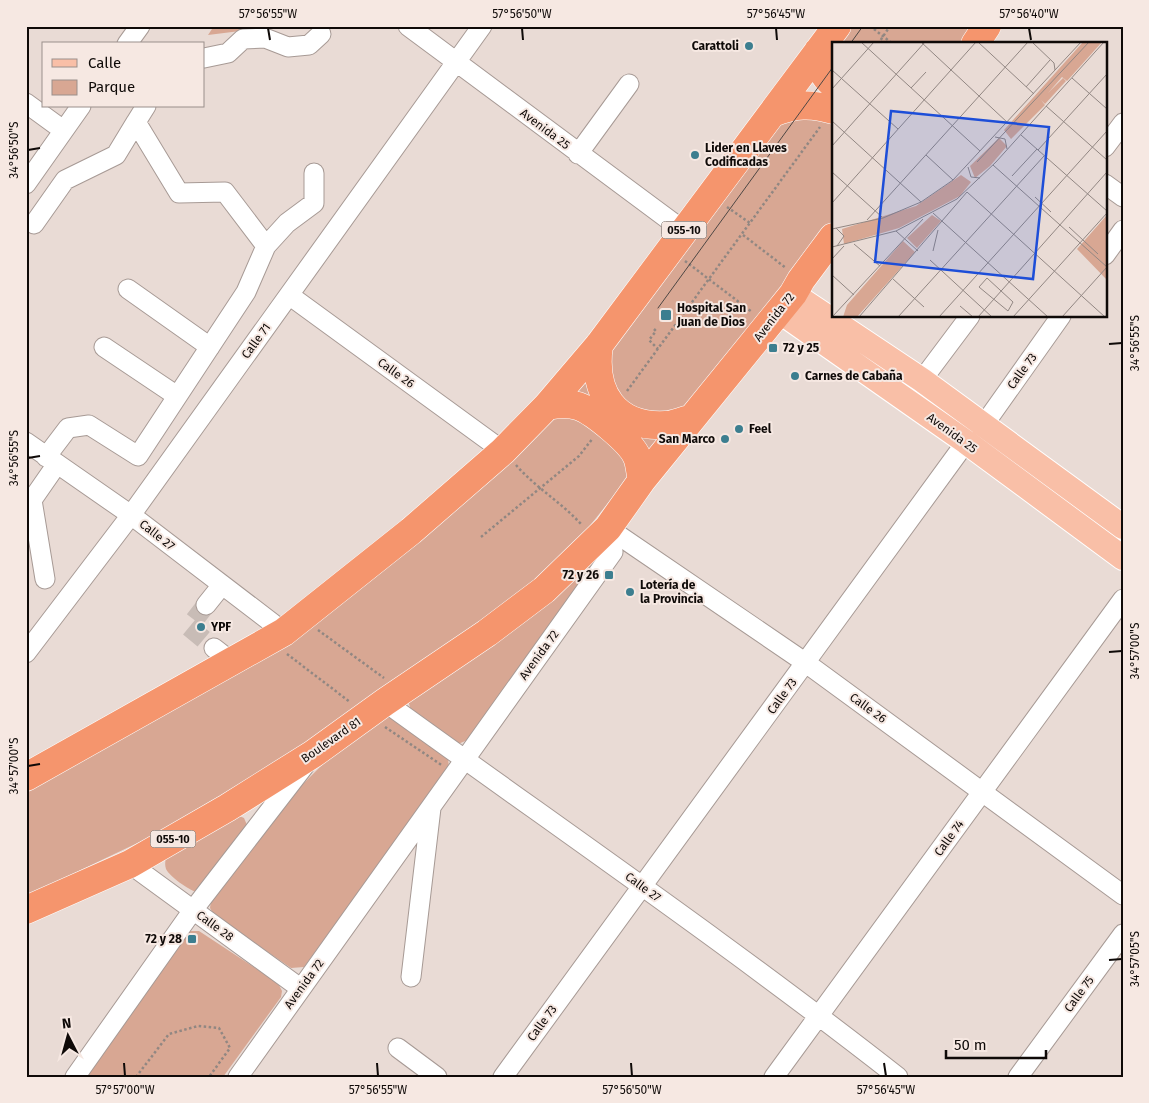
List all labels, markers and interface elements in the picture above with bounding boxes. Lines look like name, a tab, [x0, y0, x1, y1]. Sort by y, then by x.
text: 57°56'55"W	[239, 7, 297, 21]
text: 57°56'50"W	[492, 7, 552, 21]
text: 57°56'45"W	[747, 7, 805, 21]
text: 57°56'40"W	[999, 7, 1059, 21]
place label: Carattoli	[692, 39, 739, 53]
marker: Carattoli	[743, 40, 755, 52]
legend	[42, 42, 205, 108]
inset map	[832, 42, 1106, 318]
text: Calle	[88, 54, 121, 72]
text: Parque	[88, 78, 135, 96]
street label: Avenida 25	[517, 106, 573, 152]
text: 34°56'50"S	[7, 121, 21, 179]
place label: Lider en Llaves Codificadas	[705, 141, 787, 169]
marker: Lider en Llaves Codificadas	[689, 149, 701, 161]
road number: 055-10	[662, 222, 706, 238]
street label: Avenida 72	[751, 290, 797, 344]
place label: Hospital San Juan de Dios	[676, 301, 746, 329]
marker: Hospital San Juan de Dios	[659, 308, 673, 322]
text: 34°56'55"S	[1128, 314, 1142, 371]
street label: Calle 71	[239, 321, 273, 361]
place label: 72 y 25	[783, 341, 820, 355]
marker: 72 y 25	[767, 342, 779, 354]
street label: Calle 73	[1004, 350, 1040, 392]
street label: Calle 26	[375, 355, 417, 391]
place label: Carnes de Cabaña	[805, 369, 903, 383]
marker: Carnes de Cabaña	[789, 370, 801, 382]
street label: Avenida 25	[924, 410, 980, 456]
place label: Feel	[749, 422, 772, 436]
marker: Feel	[733, 423, 745, 435]
text: 34°56'55"S	[7, 429, 21, 486]
place label: San Marco	[659, 432, 715, 446]
marker: San Marco	[719, 433, 731, 445]
street label: Calle 27	[137, 517, 177, 553]
place label: 72 y 26	[562, 568, 599, 582]
marker: 72 y 26	[603, 569, 615, 581]
place label: Lotería de la Provincia	[640, 578, 704, 606]
marker: Lotería de la Provincia	[624, 586, 636, 598]
place label: YPF	[210, 620, 231, 634]
marker: YPF	[195, 621, 207, 633]
text: 34°57'00"S	[1128, 622, 1142, 679]
street label: Avenida 72	[516, 628, 562, 682]
street label: Calle 73	[764, 675, 800, 717]
street label: Calle 26	[847, 690, 889, 726]
street label: Boulevard 81	[298, 714, 364, 766]
text: 34°57'00"S	[7, 737, 21, 794]
street label: Calle 74	[931, 817, 967, 859]
road number: 055-10	[150, 831, 196, 848]
street label: Calle 27	[622, 869, 664, 905]
street label: Calle 28	[194, 908, 237, 944]
text: 34°57'05"S	[1128, 931, 1142, 987]
place label: 72 y 28	[145, 932, 182, 946]
marker: 72 y 28	[186, 933, 198, 945]
street label: Avenida 72	[281, 957, 327, 1011]
street label: Calle 75	[1061, 973, 1097, 1015]
street label: Calle 73	[524, 1002, 560, 1044]
north arrow	[42, 1010, 92, 1060]
text: N	[61, 1015, 72, 1033]
scale bar	[946, 1028, 1046, 1060]
text: 50 m	[954, 1036, 987, 1054]
text: 57°57'00"W	[95, 1083, 155, 1097]
text: 57°56'55"W	[349, 1083, 407, 1097]
text: 57°56'50"W	[602, 1083, 662, 1097]
text: 57°56'45"W	[857, 1083, 915, 1097]

